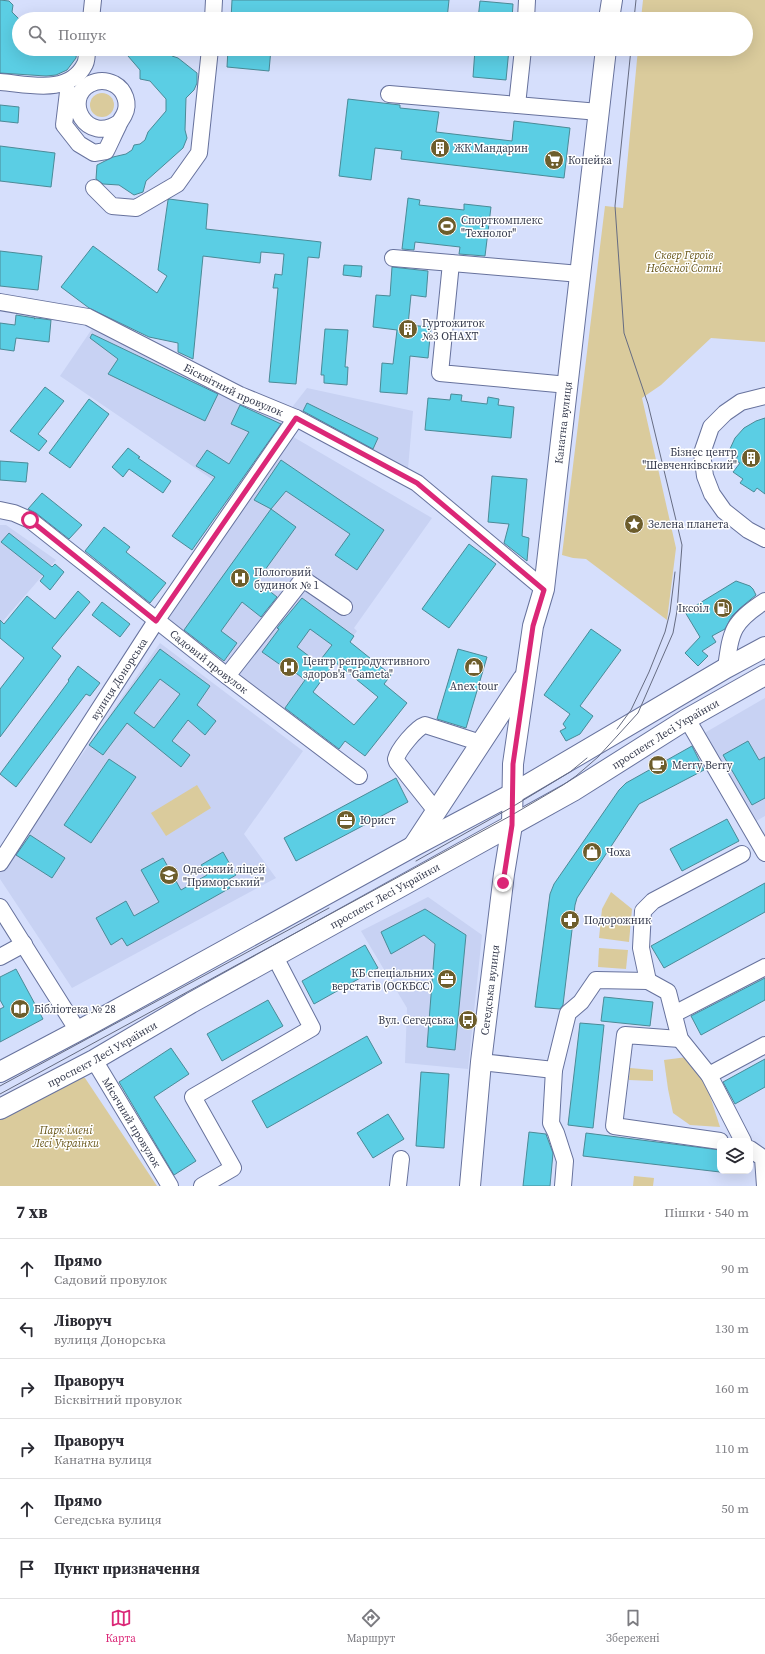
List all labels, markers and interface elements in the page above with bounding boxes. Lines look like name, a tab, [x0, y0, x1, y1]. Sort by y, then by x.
search box	[12, 12, 753, 56]
icon: search	[26, 23, 48, 45]
text: Пошук	[58, 24, 106, 45]
building icon: ЖК Мандарин	[429, 137, 451, 159]
place label: ЖК Мандарин	[454, 141, 528, 156]
supermarket icon: Копейка	[543, 149, 565, 171]
place label: Копейка	[568, 153, 612, 168]
place label: Спорткомплекс "Технолог"	[461, 213, 543, 241]
sports icon: Спорткомплекс "Технолог"	[436, 215, 458, 237]
park label: Сквер Героїв Небесної Сотні	[645, 248, 722, 276]
place label: Гуртожиток №3 ОНАХТ	[422, 316, 485, 344]
building icon: Гуртожиток №3 ОНАХТ	[397, 318, 419, 340]
street label: Бісквітний провулок	[181, 360, 285, 419]
street label: Канатна вулиця	[551, 380, 575, 465]
place label: Бізнес центр "Шевченківський"	[642, 445, 737, 473]
building icon: Бізнес центр "Шевченківський"	[740, 447, 762, 469]
route start	[21, 511, 39, 529]
place icon: Зелена планета	[623, 513, 645, 535]
place label: Зелена планета	[648, 517, 729, 532]
place label: Пологовий будинок № 1	[254, 565, 319, 593]
hospital icon: Пологовий будинок № 1	[229, 567, 251, 589]
fuel station icon: Іксоіл	[712, 597, 734, 619]
place label: Іксоіл	[678, 601, 709, 616]
street label: Садовий провулок	[167, 626, 251, 697]
street label: вулиця Донорська	[87, 635, 151, 723]
place label: Центр репродуктивного здоров'я "Gameta"	[303, 654, 430, 682]
hospital icon: Центр репродуктивного здоров'я "Gameta"	[278, 656, 300, 678]
shop icon: Anex tour	[463, 656, 485, 678]
place label: Anex tour	[450, 679, 499, 694]
street label: проспект Лесі Українки	[609, 695, 722, 772]
cafe icon: Merry Berry	[647, 754, 669, 776]
place label: Merry Berry	[672, 758, 733, 773]
office icon: Юрист	[335, 809, 357, 831]
place label: Юрист	[360, 813, 396, 828]
shop icon: Чоха	[581, 841, 603, 863]
place label: Чоха	[606, 845, 631, 860]
street label: проспект Лесі Українки	[327, 859, 442, 932]
place label: Одеський ліцей "Приморський"	[183, 862, 265, 890]
school or university icon: Одеський ліцей "Приморський"	[158, 864, 180, 886]
route end	[494, 874, 512, 892]
pharmacy icon: Подорожник	[559, 909, 581, 931]
place label: Подорожник	[584, 913, 651, 928]
street label: Сегедська вулиця	[477, 944, 503, 1036]
place label: КБ спеціальних верстатів (ОСКБСС)	[332, 966, 433, 994]
office icon: КБ спеціальних верстатів (ОСКБСС)	[436, 968, 458, 990]
library icon: Бібліотека № 28	[9, 998, 31, 1020]
place label: Бібліотека № 28	[34, 1002, 116, 1017]
bus stop icon: Вул. Сегедська	[457, 1009, 479, 1031]
place label: Вул. Сегедська	[378, 1013, 454, 1028]
street label: проспект Лесі Українки	[45, 1017, 160, 1091]
street label: Місячний провулок	[99, 1075, 165, 1170]
park label: Парк імені Лесі Українки	[32, 1123, 100, 1151]
map controls	[717, 1138, 753, 1174]
button: layers	[717, 1138, 753, 1174]
text: 7 хв	[16, 1200, 48, 1224]
text: Пішки · 540 m	[664, 1204, 749, 1221]
text: Прямо	[54, 1250, 102, 1271]
icon: ahead	[16, 1258, 38, 1280]
text: 90 m	[721, 1260, 749, 1277]
text: Садовий провулок	[54, 1271, 167, 1288]
text: Ліворуч	[54, 1310, 112, 1331]
icon: left	[16, 1318, 38, 1340]
text: 130 m	[715, 1320, 749, 1337]
text: вулиця Донорська	[54, 1331, 166, 1348]
text: Праворуч	[54, 1370, 124, 1391]
icon: right	[16, 1378, 38, 1400]
text: 160 m	[715, 1380, 749, 1397]
text: Бісквітний провулок	[54, 1391, 182, 1408]
text: Праворуч	[54, 1430, 124, 1451]
icon: right	[16, 1438, 38, 1460]
text: 110 m	[715, 1440, 749, 1457]
text: Канатна вулиця	[54, 1451, 152, 1468]
text: Прямо	[54, 1490, 102, 1511]
icon: ahead	[16, 1498, 38, 1520]
text: 50 m	[721, 1500, 749, 1517]
text: Сегедська вулиця	[54, 1511, 162, 1528]
icon: arrive	[16, 1558, 38, 1580]
text: Пункт призначення	[54, 1558, 200, 1579]
tab: Карта	[105, 1607, 136, 1646]
tab: Маршрут	[347, 1607, 395, 1646]
tab: Збережені	[606, 1607, 660, 1646]

